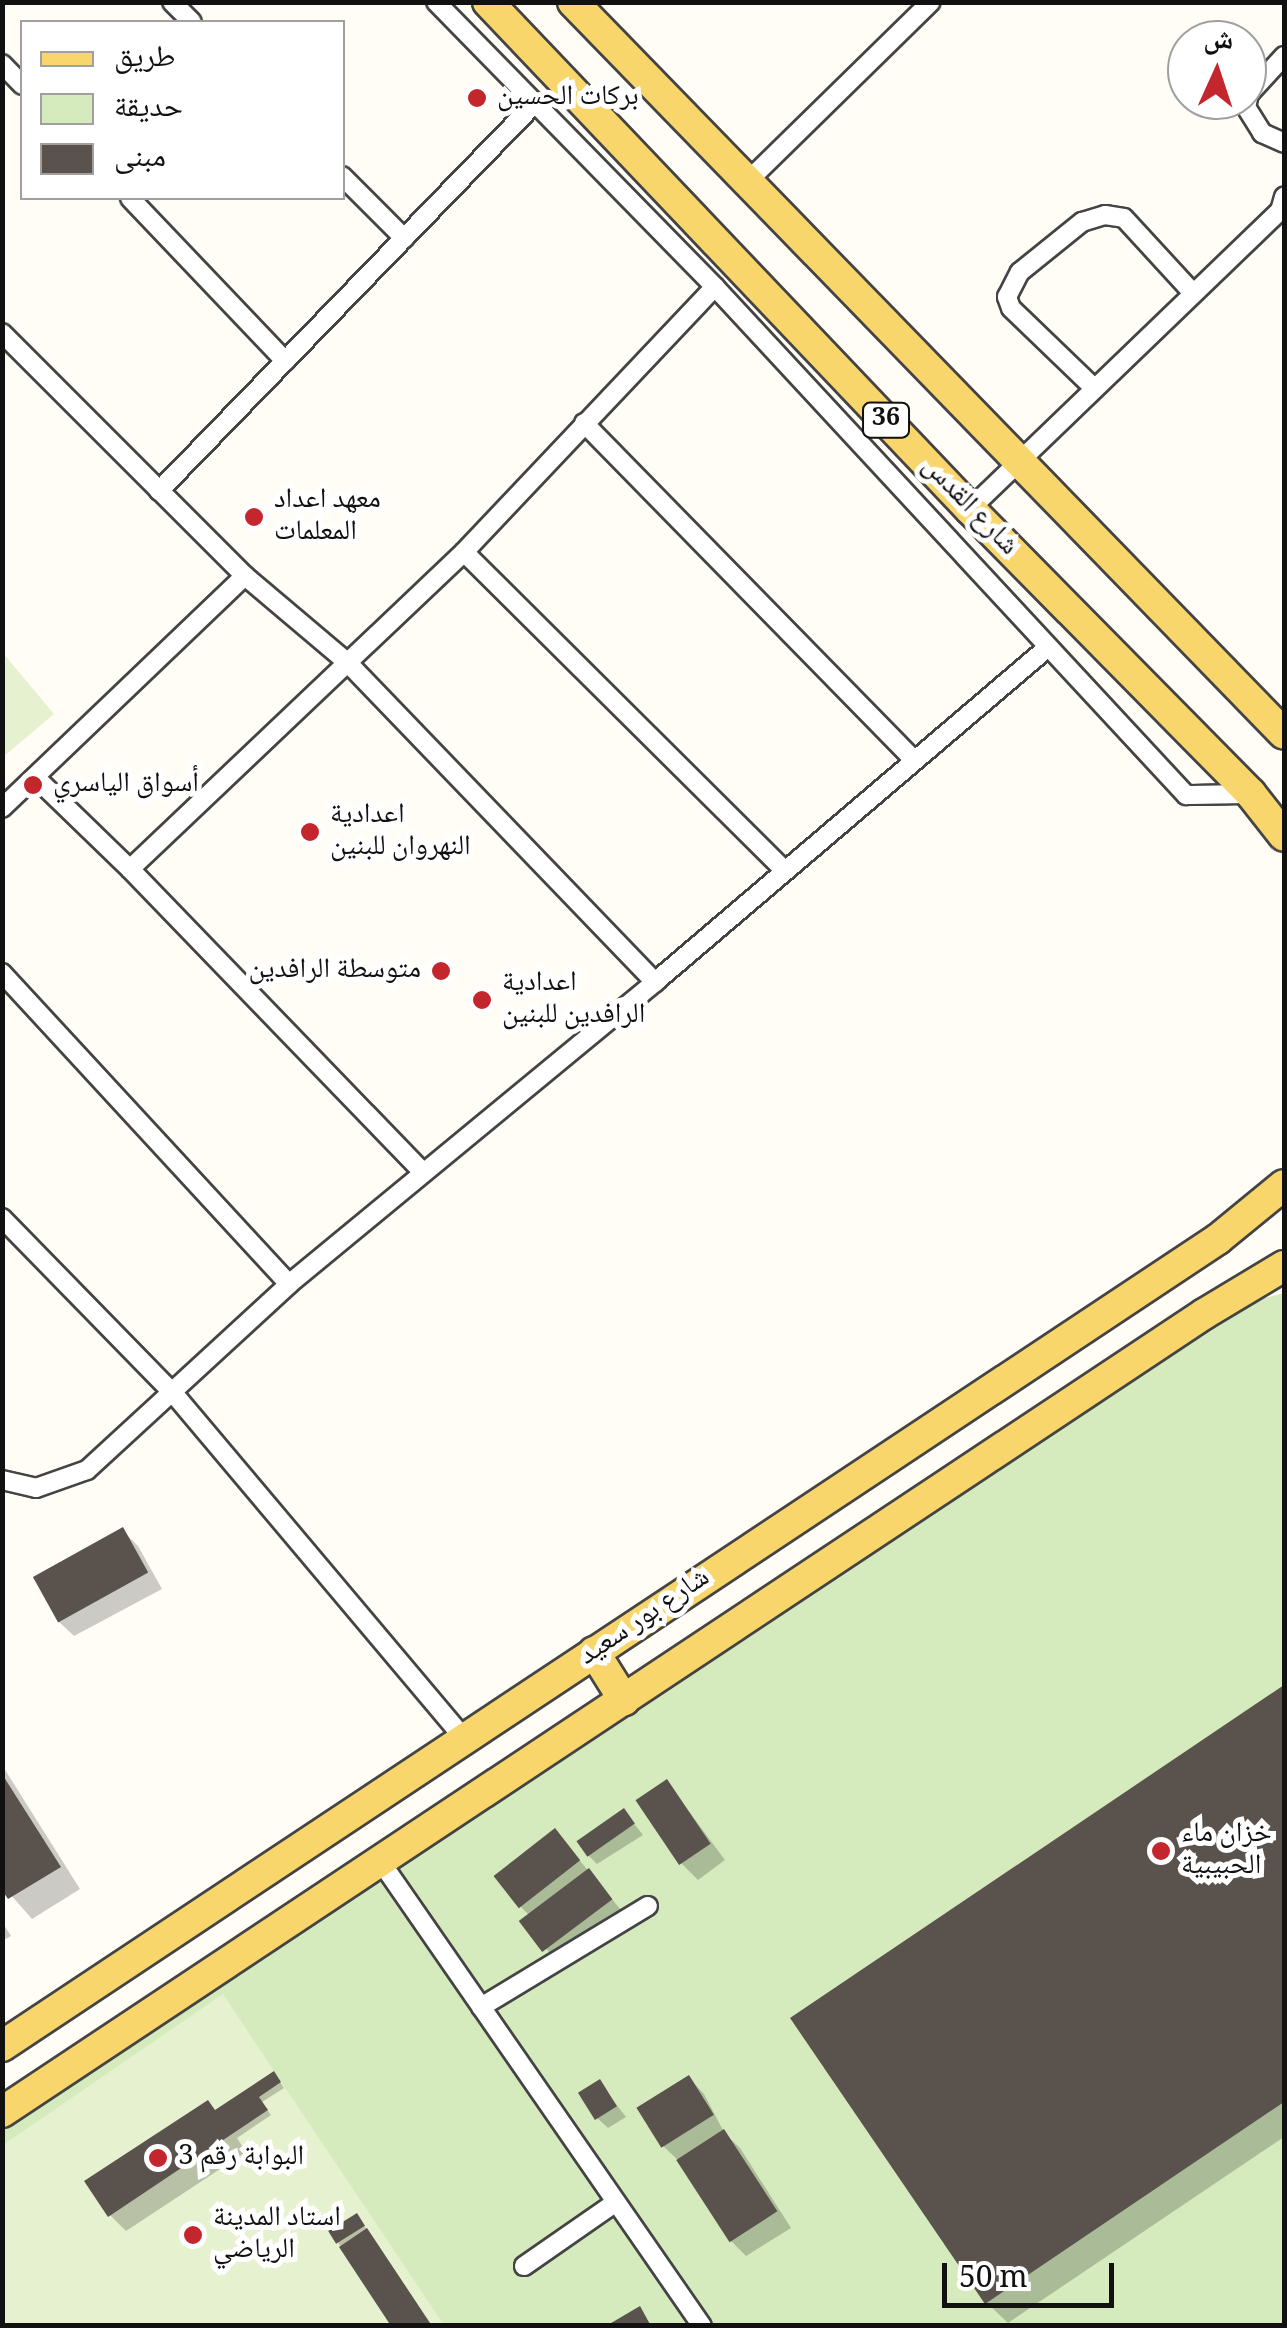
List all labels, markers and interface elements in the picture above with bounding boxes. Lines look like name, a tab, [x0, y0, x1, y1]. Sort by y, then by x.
text: ش	[1202, 17, 1235, 67]
legend	[20, 20, 345, 200]
north arrow	[1167, 20, 1267, 120]
text: طريق	[114, 34, 175, 85]
place label: بركات الحسين	[497, 81, 639, 115]
text: حديقة	[114, 84, 183, 135]
marker: بركات الحسين	[466, 87, 488, 109]
text: مبنى	[114, 134, 166, 185]
road number: 36	[861, 400, 911, 440]
street label: شارع القدس	[914, 451, 1024, 563]
place label: معهد اعداد المعلمات	[274, 484, 381, 550]
marker: معهد اعداد المعلمات	[243, 506, 265, 528]
place label: أسواق الياسري	[53, 768, 199, 802]
marker: أسواق الياسري	[22, 774, 44, 796]
place label: اعدادية النهروان للبنين	[330, 799, 471, 865]
marker: اعدادية النهروان للبنين	[299, 821, 321, 843]
place label: متوسطة الرافدين	[249, 954, 421, 988]
marker: متوسطة الرافدين	[430, 960, 452, 982]
place label: اعدادية الرافدين للبنين	[502, 967, 645, 1033]
marker: اعدادية الرافدين للبنين	[471, 989, 493, 1011]
street label: شارع بور سعيد	[573, 1562, 717, 1674]
place label: خزان ماء الحبيبية	[1181, 1818, 1271, 1884]
marker: خزان ماء الحبيبية	[1150, 1840, 1172, 1862]
place label: البوابة رقم 3	[178, 2141, 304, 2175]
marker: البوابة رقم 3	[147, 2147, 169, 2169]
place label: استاد المدينة الرياضي	[213, 2202, 341, 2268]
marker: استاد المدينة الرياضي	[182, 2224, 204, 2246]
scale bar	[947, 2243, 1120, 2305]
text: 50 m	[959, 2255, 1028, 2306]

